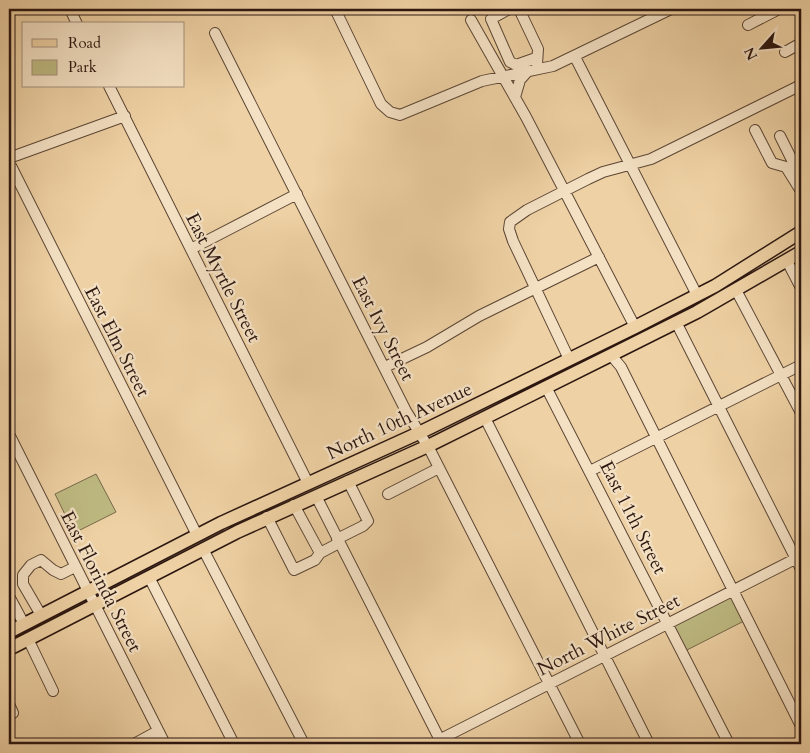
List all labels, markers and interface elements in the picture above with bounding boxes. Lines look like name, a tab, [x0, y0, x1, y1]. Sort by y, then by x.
legend	[22, 22, 185, 88]
north arrow	[738, 22, 788, 72]
text: Road	[68, 33, 101, 53]
text: N	[740, 44, 762, 63]
text: Park	[68, 57, 97, 77]
street label: East Myrtle Street	[179, 208, 267, 347]
street label: East Ivy Street	[346, 272, 421, 385]
street label: East Elm Street	[78, 282, 156, 401]
street label: North 10th Avenue	[323, 376, 476, 466]
street label: East 11th Street	[593, 456, 673, 579]
street label: East Florinda Street	[54, 506, 148, 657]
street label: North White Street	[533, 588, 684, 682]

